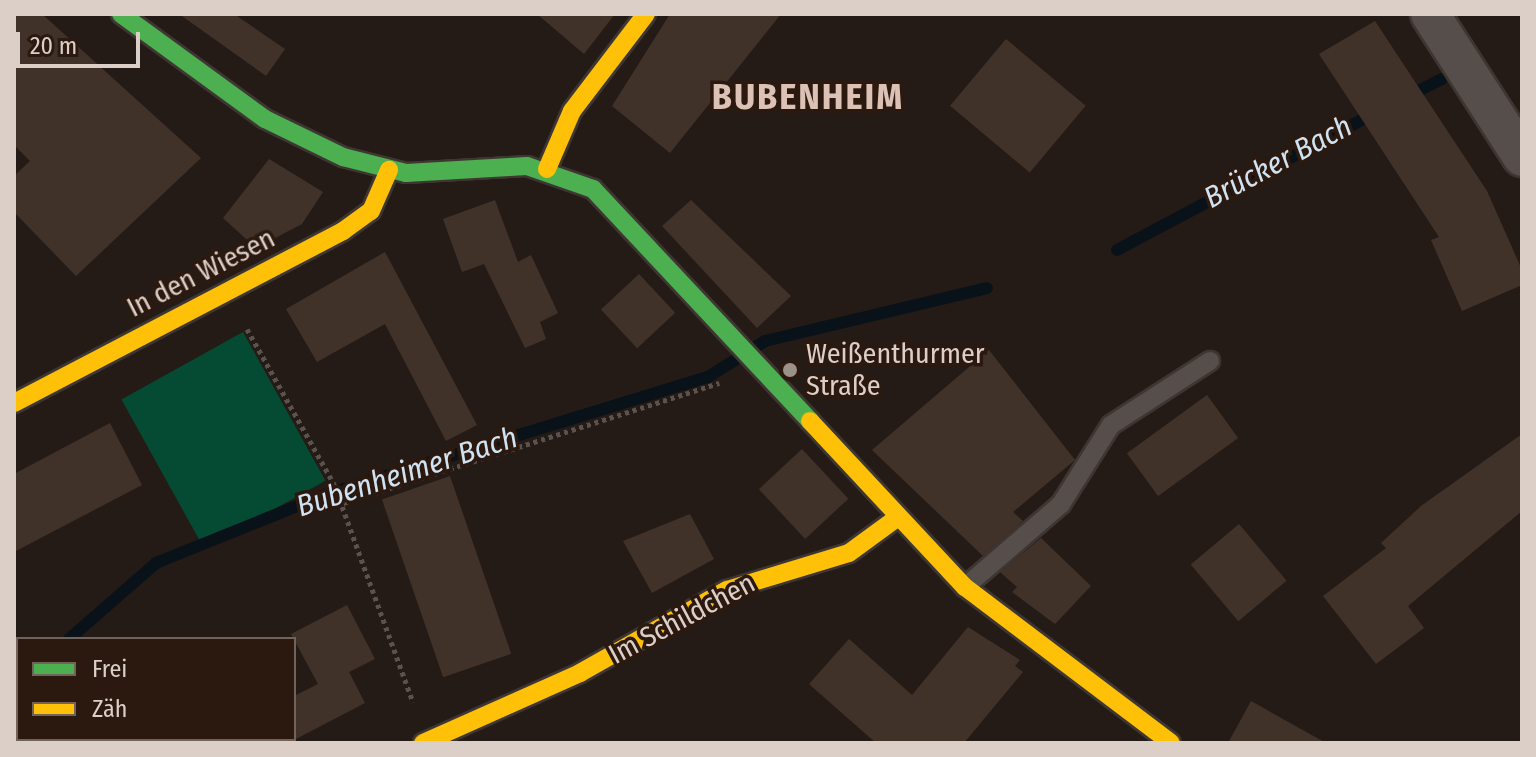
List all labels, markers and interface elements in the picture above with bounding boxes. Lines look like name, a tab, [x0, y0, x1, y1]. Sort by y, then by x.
scale bar	[20, 16, 144, 66]
text: 20 m	[30, 32, 77, 60]
district label: BUBENHEIM	[712, 76, 904, 120]
water label: Brücker Bach	[1198, 108, 1358, 216]
street label: In den Wiesen	[122, 221, 280, 325]
place label: Weißenthurmer Straße	[806, 337, 985, 403]
marker: Weißenthurmer Straße	[781, 361, 799, 379]
water label: Bubenheimer Bach	[292, 419, 522, 525]
street label: Im Schildchen	[603, 566, 761, 672]
legend	[16, 637, 296, 741]
text: Frei	[92, 655, 127, 683]
text: Zäh	[92, 695, 127, 723]

